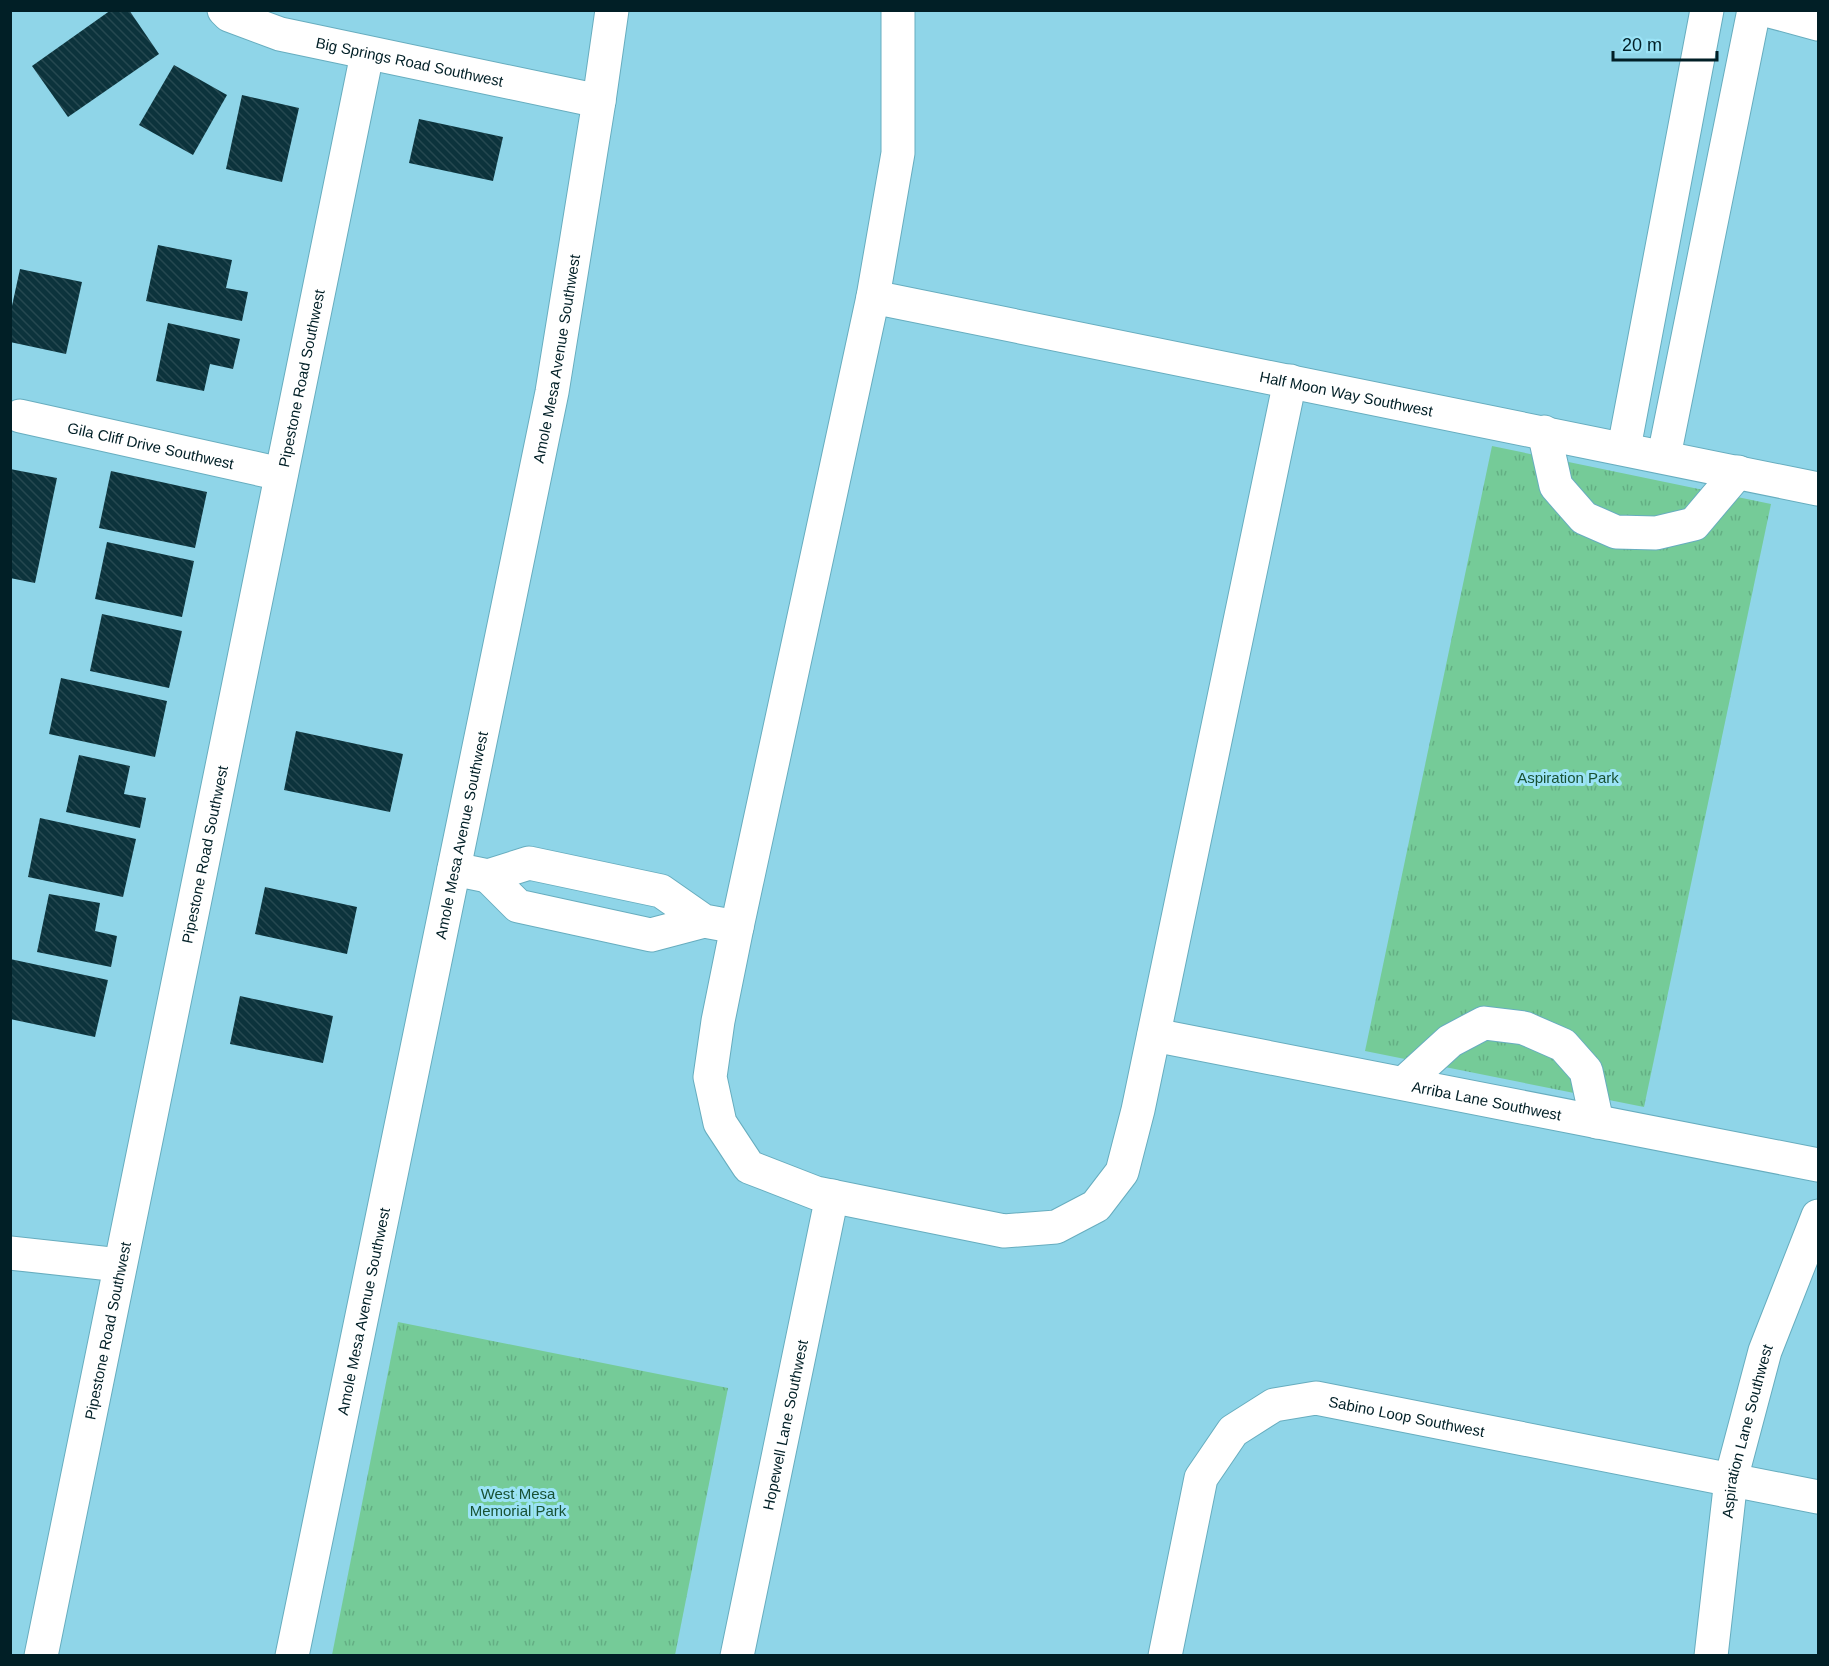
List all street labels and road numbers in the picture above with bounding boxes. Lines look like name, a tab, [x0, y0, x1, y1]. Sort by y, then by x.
street label: Big Springs Road Southwest	[314, 33, 506, 89]
street label: Amole Mesa Avenue Southwest	[529, 252, 583, 464]
street label: Pipestone Road Southwest	[275, 287, 328, 469]
street label: Half Moon Way Southwest	[1258, 367, 1435, 419]
street label: Gila Cliff Drive Southwest	[66, 418, 236, 472]
street label: Amole Mesa Avenue Southwest	[431, 729, 491, 941]
street label: Pipestone Road Southwest	[178, 763, 231, 945]
street label: Arriba Lane Southwest	[1411, 1077, 1564, 1123]
street label: Amole Mesa Avenue Southwest	[333, 1205, 393, 1417]
street label: Pipestone Road Southwest	[81, 1239, 134, 1421]
street label: Hopewell Lane Southwest	[759, 1337, 811, 1512]
street label: Aspiration Lane Southwest	[1718, 1341, 1776, 1519]
street label: Sabino Loop Southwest	[1327, 1392, 1487, 1440]

